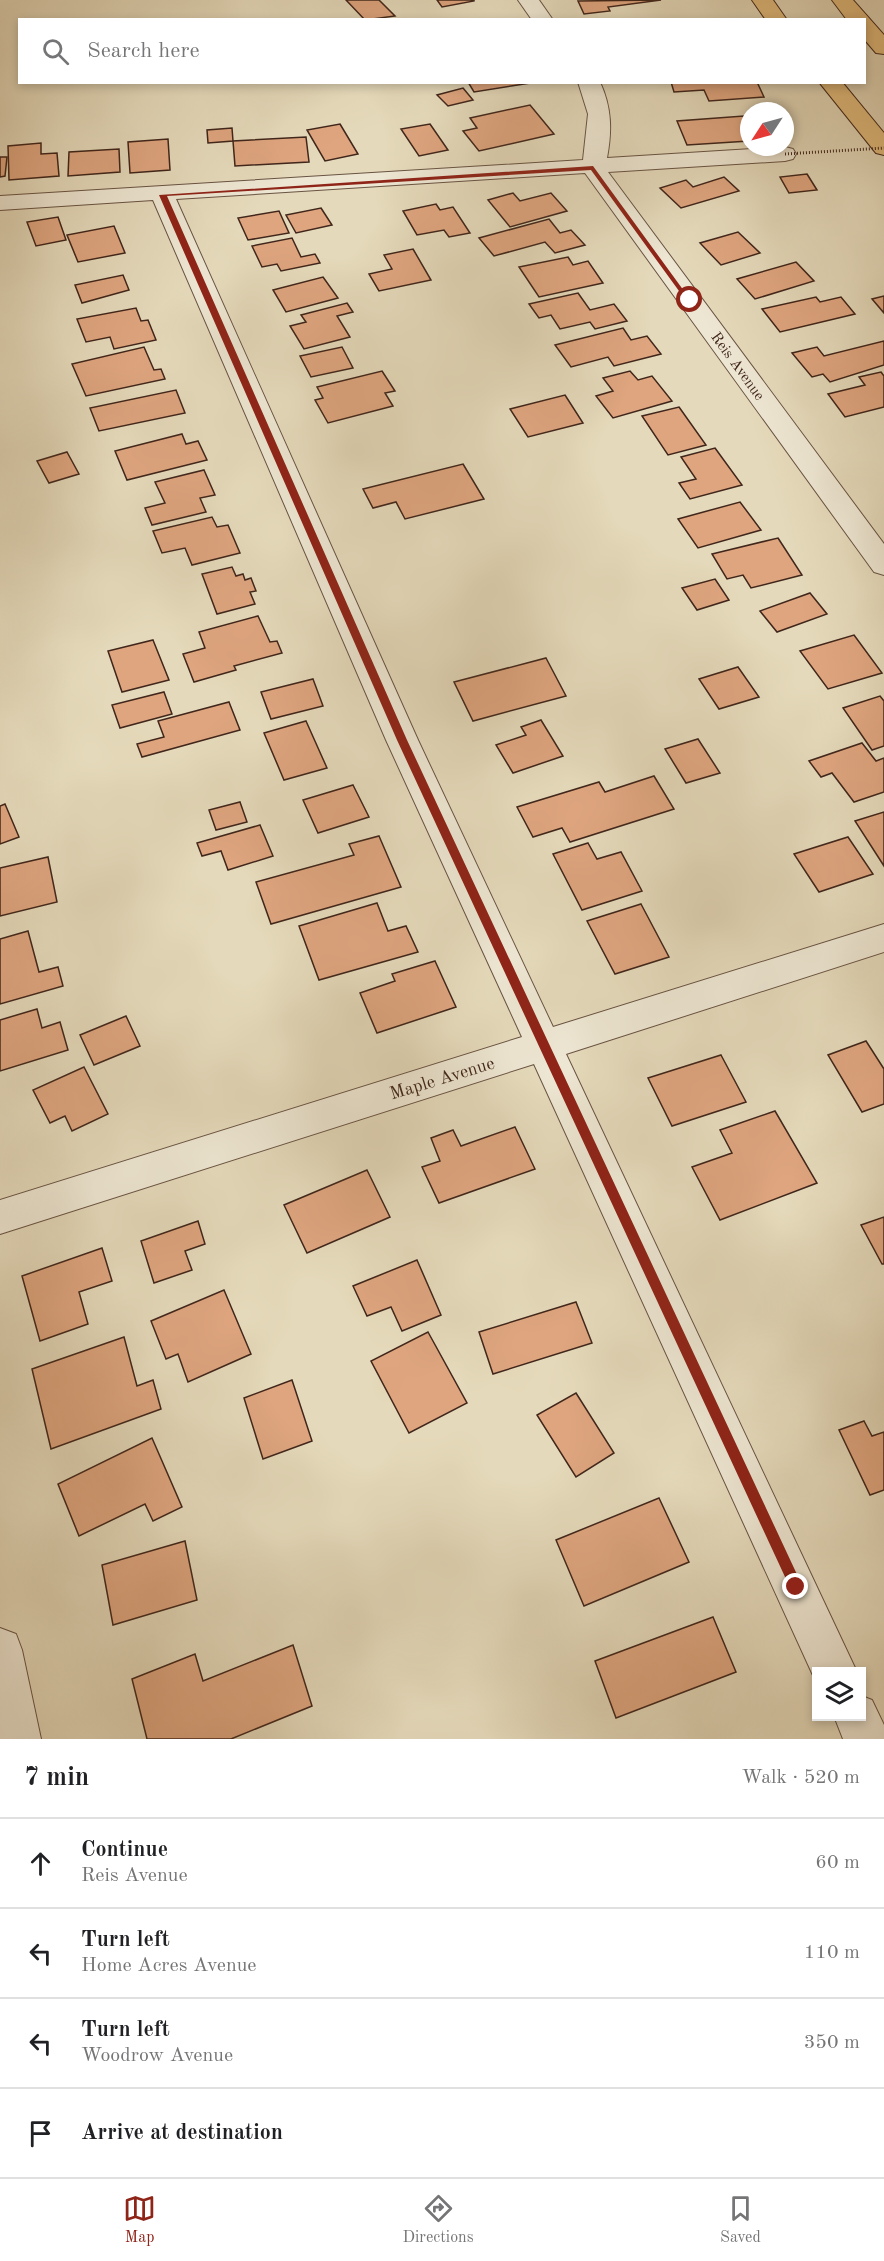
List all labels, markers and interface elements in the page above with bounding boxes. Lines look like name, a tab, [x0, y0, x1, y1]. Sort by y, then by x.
search box	[18, 18, 866, 84]
icon: search	[39, 35, 72, 68]
text: Search here	[87, 40, 200, 62]
north arrow	[740, 102, 794, 156]
route start	[676, 286, 702, 312]
street label: Reis Avenue	[707, 330, 766, 404]
street label: Maple Avenue	[388, 1054, 497, 1103]
route end	[782, 1573, 808, 1599]
map controls	[812, 1667, 866, 1721]
button: layers	[812, 1667, 866, 1721]
text: 7 min	[24, 1765, 89, 1791]
text: Walk · 520 m	[741, 1768, 860, 1788]
text: Continue	[81, 1839, 168, 1861]
icon: ahead	[24, 1847, 57, 1880]
text: 60 m	[815, 1853, 860, 1873]
text: Reis Avenue	[81, 1866, 188, 1886]
text: Turn left	[81, 1929, 170, 1951]
icon: left	[24, 1937, 57, 1970]
text: 110 m	[804, 1943, 860, 1963]
text: Home Acres Avenue	[81, 1956, 257, 1976]
text: Turn left	[81, 2019, 170, 2041]
icon: left	[24, 2027, 57, 2060]
text: 350 m	[804, 2033, 860, 2053]
text: Woodrow Avenue	[81, 2046, 233, 2066]
icon: arrive	[24, 2117, 57, 2150]
text: Arrive at destination	[81, 2122, 283, 2144]
tab: Map	[123, 2192, 156, 2248]
tab: Directions	[403, 2192, 474, 2248]
tab: Saved	[720, 2192, 761, 2248]

